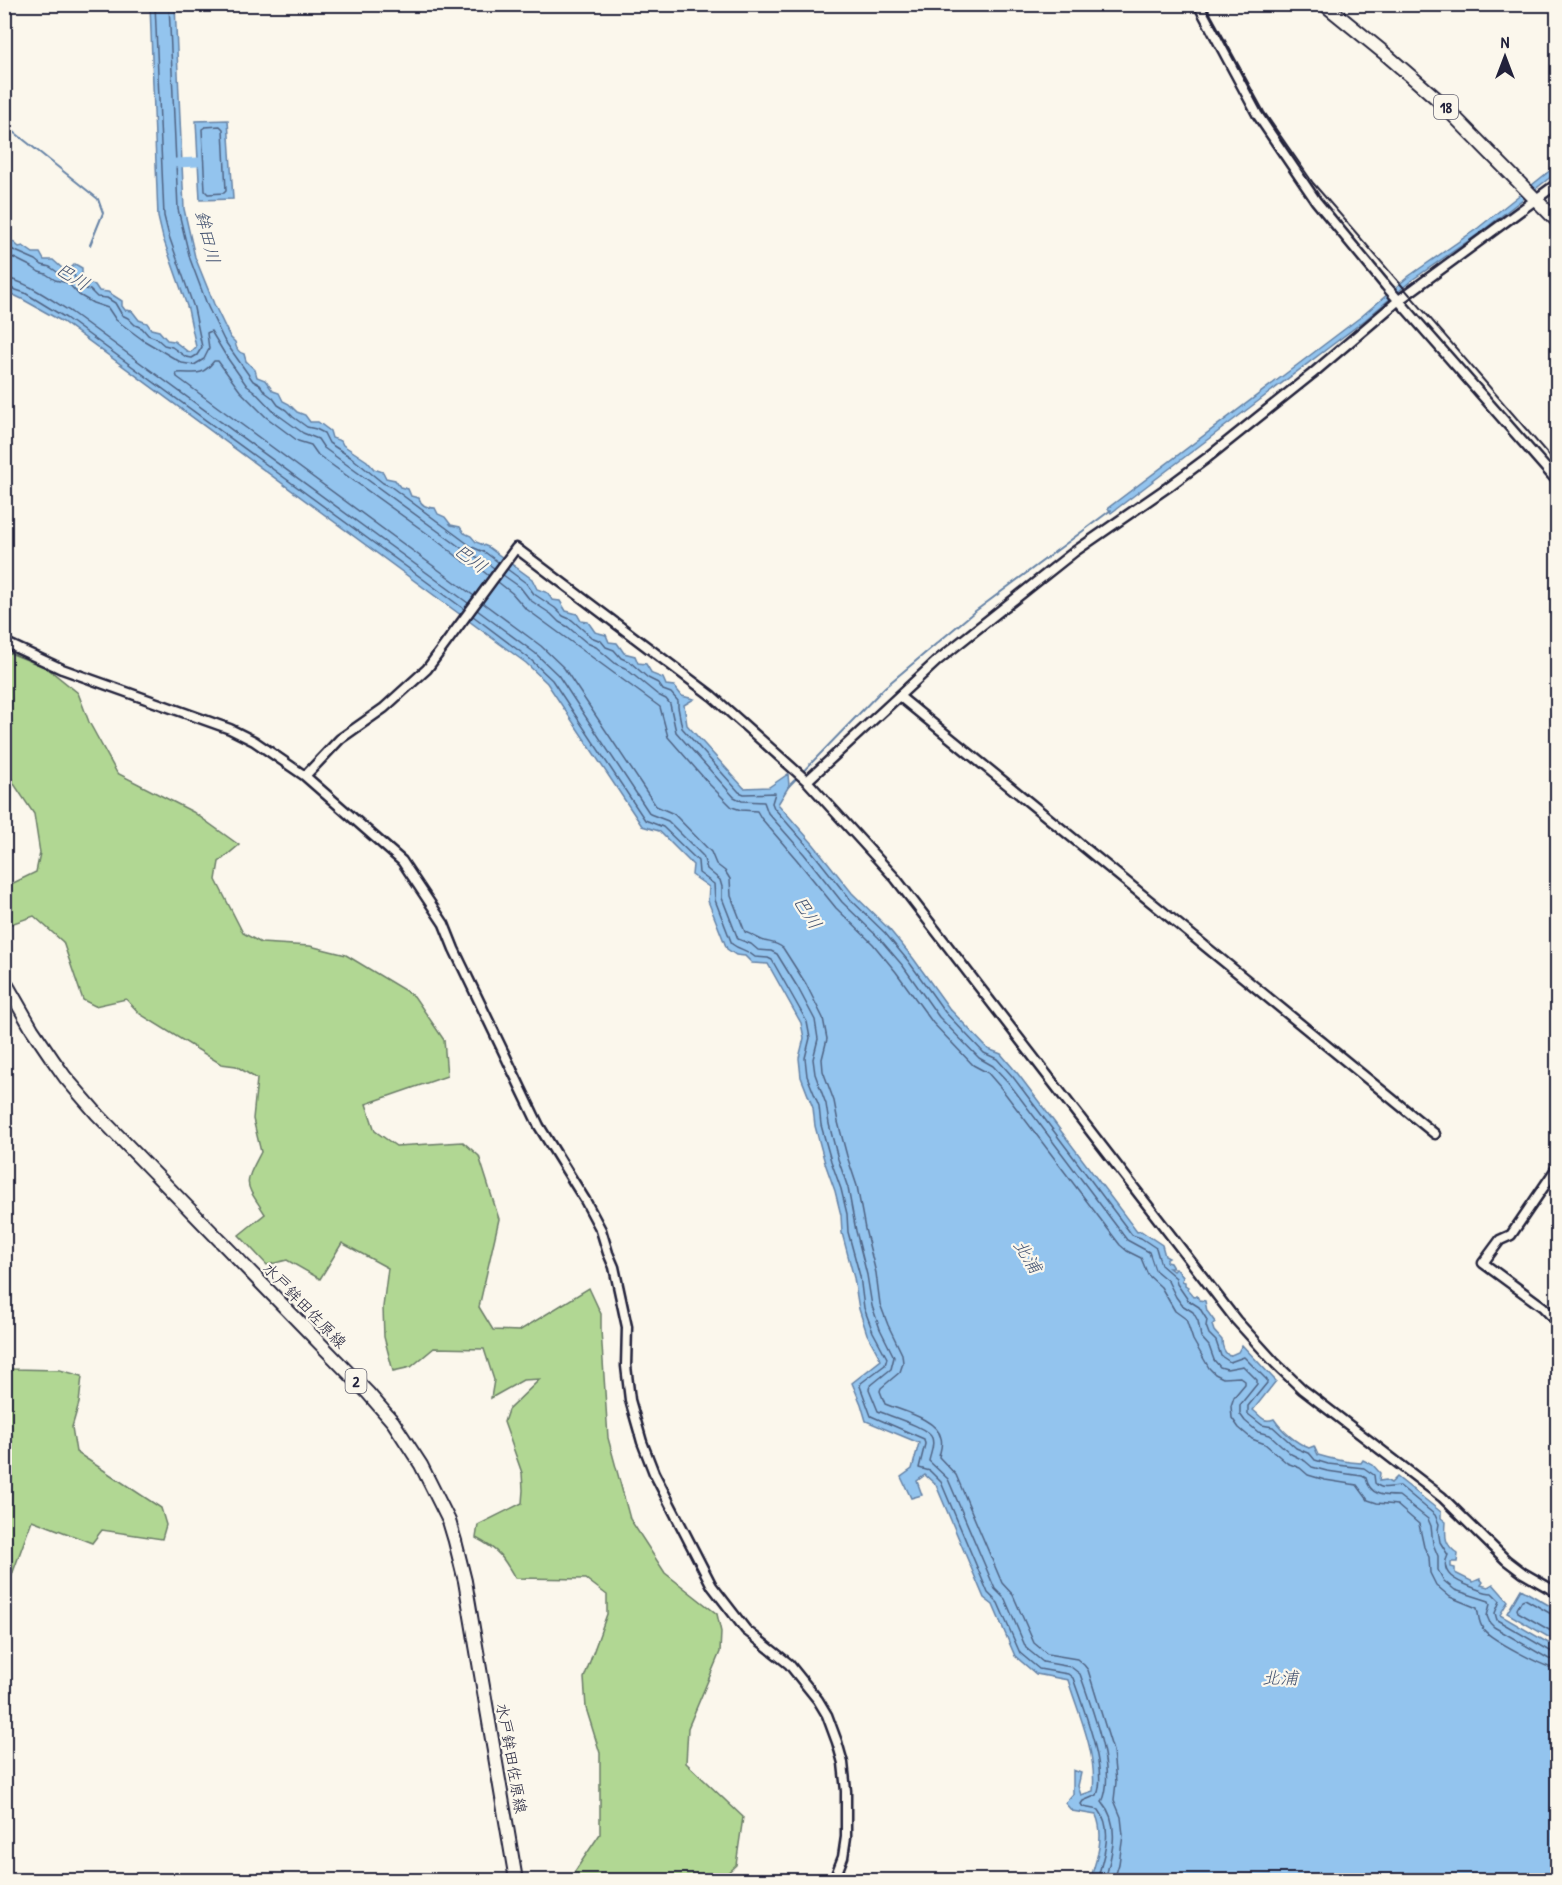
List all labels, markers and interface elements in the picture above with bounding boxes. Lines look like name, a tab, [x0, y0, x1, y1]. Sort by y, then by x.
north arrow	[1475, 27, 1535, 87]
text: N	[1501, 31, 1510, 53]
road number: 18	[1434, 95, 1458, 119]
water label: 鉾田川	[189, 208, 227, 266]
water label: 巴川	[51, 256, 95, 296]
water label: 巴川	[449, 537, 493, 579]
water label: 巴川	[788, 890, 828, 934]
water label: 北浦	[1008, 1234, 1049, 1280]
street label: 水戸鉾田佐原線	[258, 1257, 352, 1353]
road number: 2	[346, 1369, 366, 1393]
water label: 北浦	[1262, 1665, 1300, 1690]
street label: 水戸鉾田佐原線	[491, 1701, 533, 1815]

